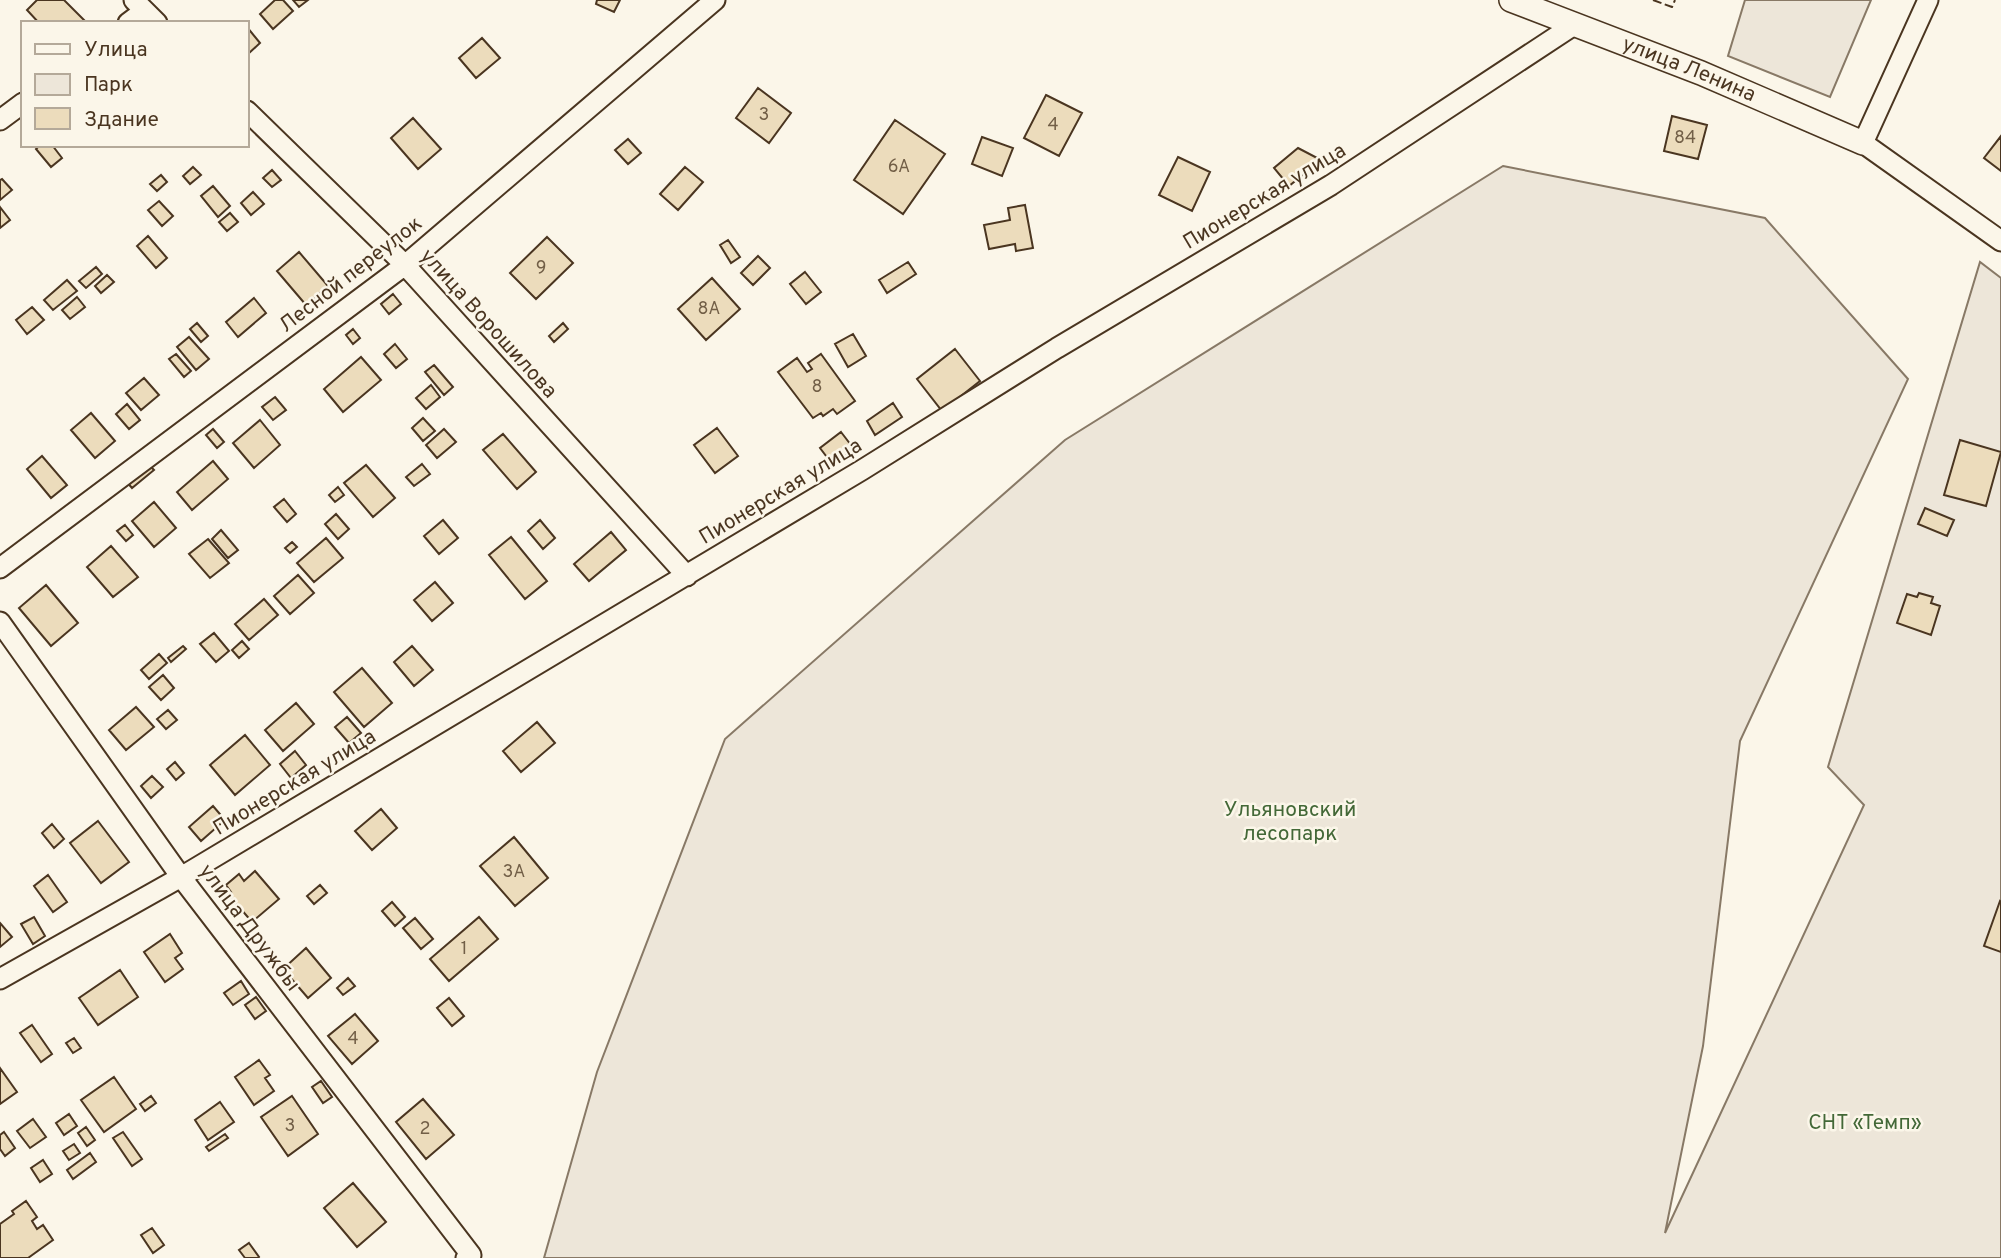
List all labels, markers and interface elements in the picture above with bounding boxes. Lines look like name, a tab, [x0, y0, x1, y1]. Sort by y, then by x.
legend	[21, 21, 248, 147]
street label: улица Ленина	[1618, 30, 1760, 109]
text: Улица	[84, 37, 148, 64]
text: Парк	[84, 72, 133, 99]
house number: 3	[759, 104, 769, 127]
text: Здание	[84, 107, 159, 134]
house number: 4	[1047, 114, 1059, 137]
house number: 84	[1674, 127, 1696, 150]
street label: Пионерская улица	[1179, 138, 1351, 256]
house number: 6А	[888, 156, 910, 179]
street label: Лесной переулок	[274, 211, 428, 339]
street label: улица Ворошилова	[414, 243, 562, 405]
house number: 9	[536, 257, 546, 280]
house number: 8А	[697, 298, 721, 321]
house number: 8	[812, 376, 823, 399]
street label: Пионерская улица	[695, 433, 867, 551]
street label: Пионерская улица	[209, 724, 381, 842]
park label: Ульяновский лесопарк	[1224, 797, 1356, 848]
street label: улица Дружбы	[192, 859, 306, 997]
house number: 3А	[503, 861, 525, 884]
house number: 1	[461, 938, 467, 961]
house number: 4	[347, 1028, 359, 1051]
park label: СНТ «Темп»	[1808, 1110, 1922, 1137]
house number: 3	[285, 1115, 295, 1138]
house number: 2	[419, 1118, 431, 1141]

